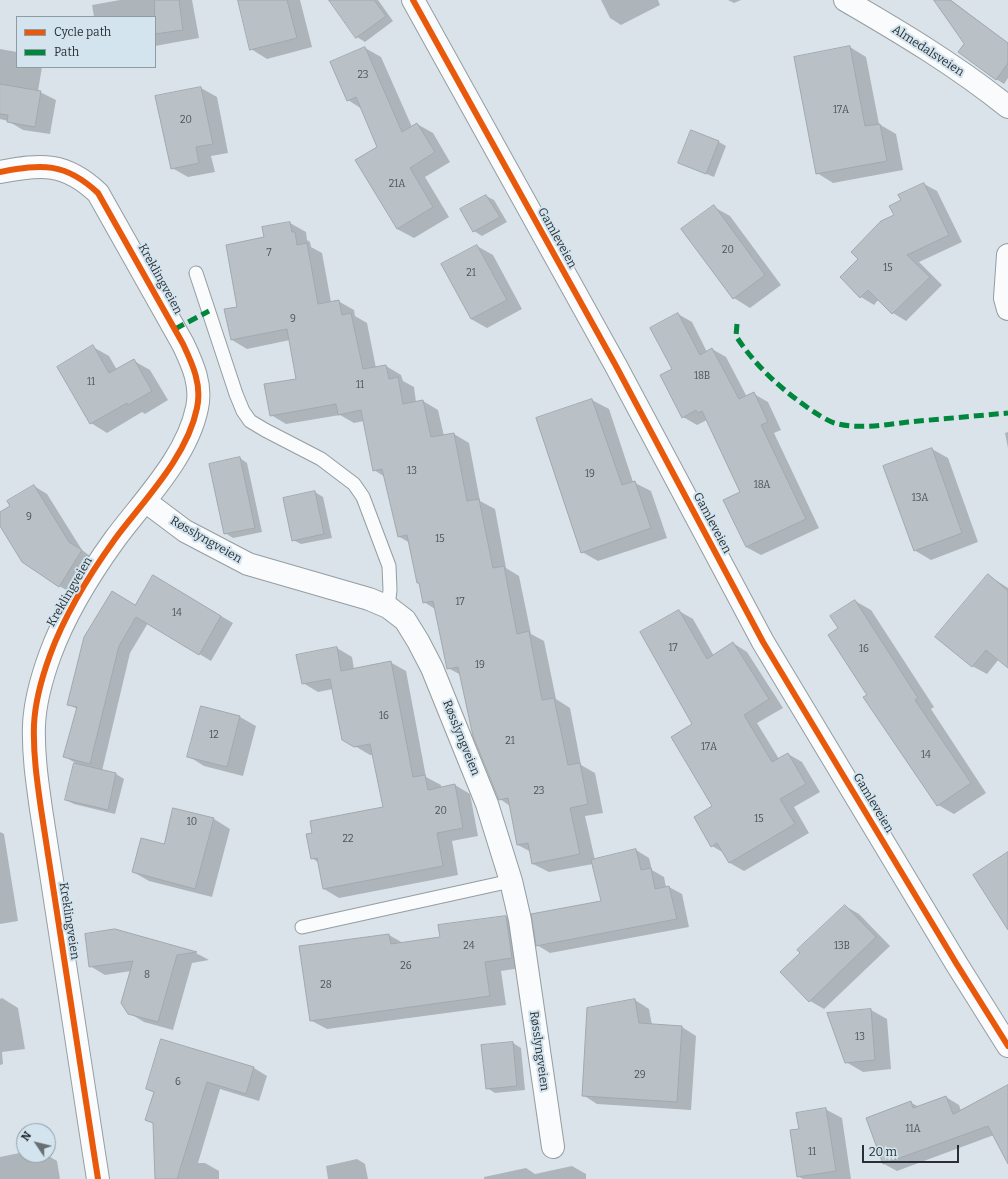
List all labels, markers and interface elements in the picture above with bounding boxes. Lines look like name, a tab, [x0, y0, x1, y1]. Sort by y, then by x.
legend	[16, 16, 156, 68]
street label: Almedalsveien	[889, 22, 967, 80]
text: Cycle path	[54, 25, 111, 39]
text: Path	[54, 45, 79, 59]
house number: 23	[357, 69, 369, 81]
house number: 17A	[833, 104, 849, 116]
house number: 20	[180, 114, 192, 126]
house number: 21A	[389, 178, 405, 190]
street label: Gamleveien	[534, 205, 580, 271]
street label: Kreklingveien	[135, 241, 185, 317]
house number: 20	[722, 244, 734, 256]
house number: 7	[266, 247, 272, 259]
house number: 15	[883, 262, 893, 274]
house number: 21	[466, 267, 476, 279]
house number: 9	[290, 313, 296, 325]
house number: 18B	[694, 370, 710, 382]
house number: 11	[87, 376, 95, 388]
house number: 11	[356, 379, 364, 391]
house number: 13	[407, 465, 417, 477]
house number: 19	[585, 468, 595, 480]
house number: 18A	[754, 479, 770, 491]
street label: Gamleveien	[690, 490, 734, 556]
house number: 13A	[912, 492, 928, 504]
house number: 9	[26, 511, 32, 523]
street label: Røsslyngveien	[168, 514, 244, 566]
house number: 15	[435, 533, 445, 545]
street label: Kreklingveien	[44, 555, 96, 629]
house number: 17	[456, 596, 464, 608]
house number: 14	[172, 607, 182, 619]
house number: 17	[669, 642, 677, 654]
house number: 16	[859, 643, 869, 655]
house number: 19	[475, 659, 485, 671]
street label: Røsslyngveien	[439, 698, 483, 778]
house number: 16	[379, 710, 389, 722]
house number: 12	[209, 729, 219, 741]
house number: 21	[505, 735, 515, 747]
house number: 17A	[701, 741, 717, 753]
house number: 14	[921, 749, 931, 761]
street label: Gamleveien	[850, 771, 896, 835]
house number: 23	[533, 785, 545, 797]
house number: 20	[435, 805, 447, 817]
house number: 15	[754, 813, 764, 825]
house number: 10	[187, 816, 197, 828]
house number: 22	[343, 833, 353, 845]
street label: Kreklingveien	[56, 881, 82, 961]
house number: 24	[463, 940, 475, 952]
house number: 13B	[834, 940, 850, 952]
house number: 26	[400, 960, 412, 972]
house number: 8	[144, 969, 150, 981]
house number: 28	[320, 979, 332, 991]
street label: Røsslyngveien	[526, 1010, 552, 1092]
house number: 13	[855, 1031, 865, 1043]
house number: 29	[634, 1069, 646, 1081]
house number: 6	[175, 1076, 181, 1088]
north arrow	[16, 1123, 56, 1163]
house number: 11A	[905, 1123, 921, 1135]
text: N	[19, 1129, 34, 1144]
scale bar	[864, 1137, 961, 1163]
text: 20 m	[869, 1145, 897, 1159]
house number: 11	[808, 1146, 816, 1158]

